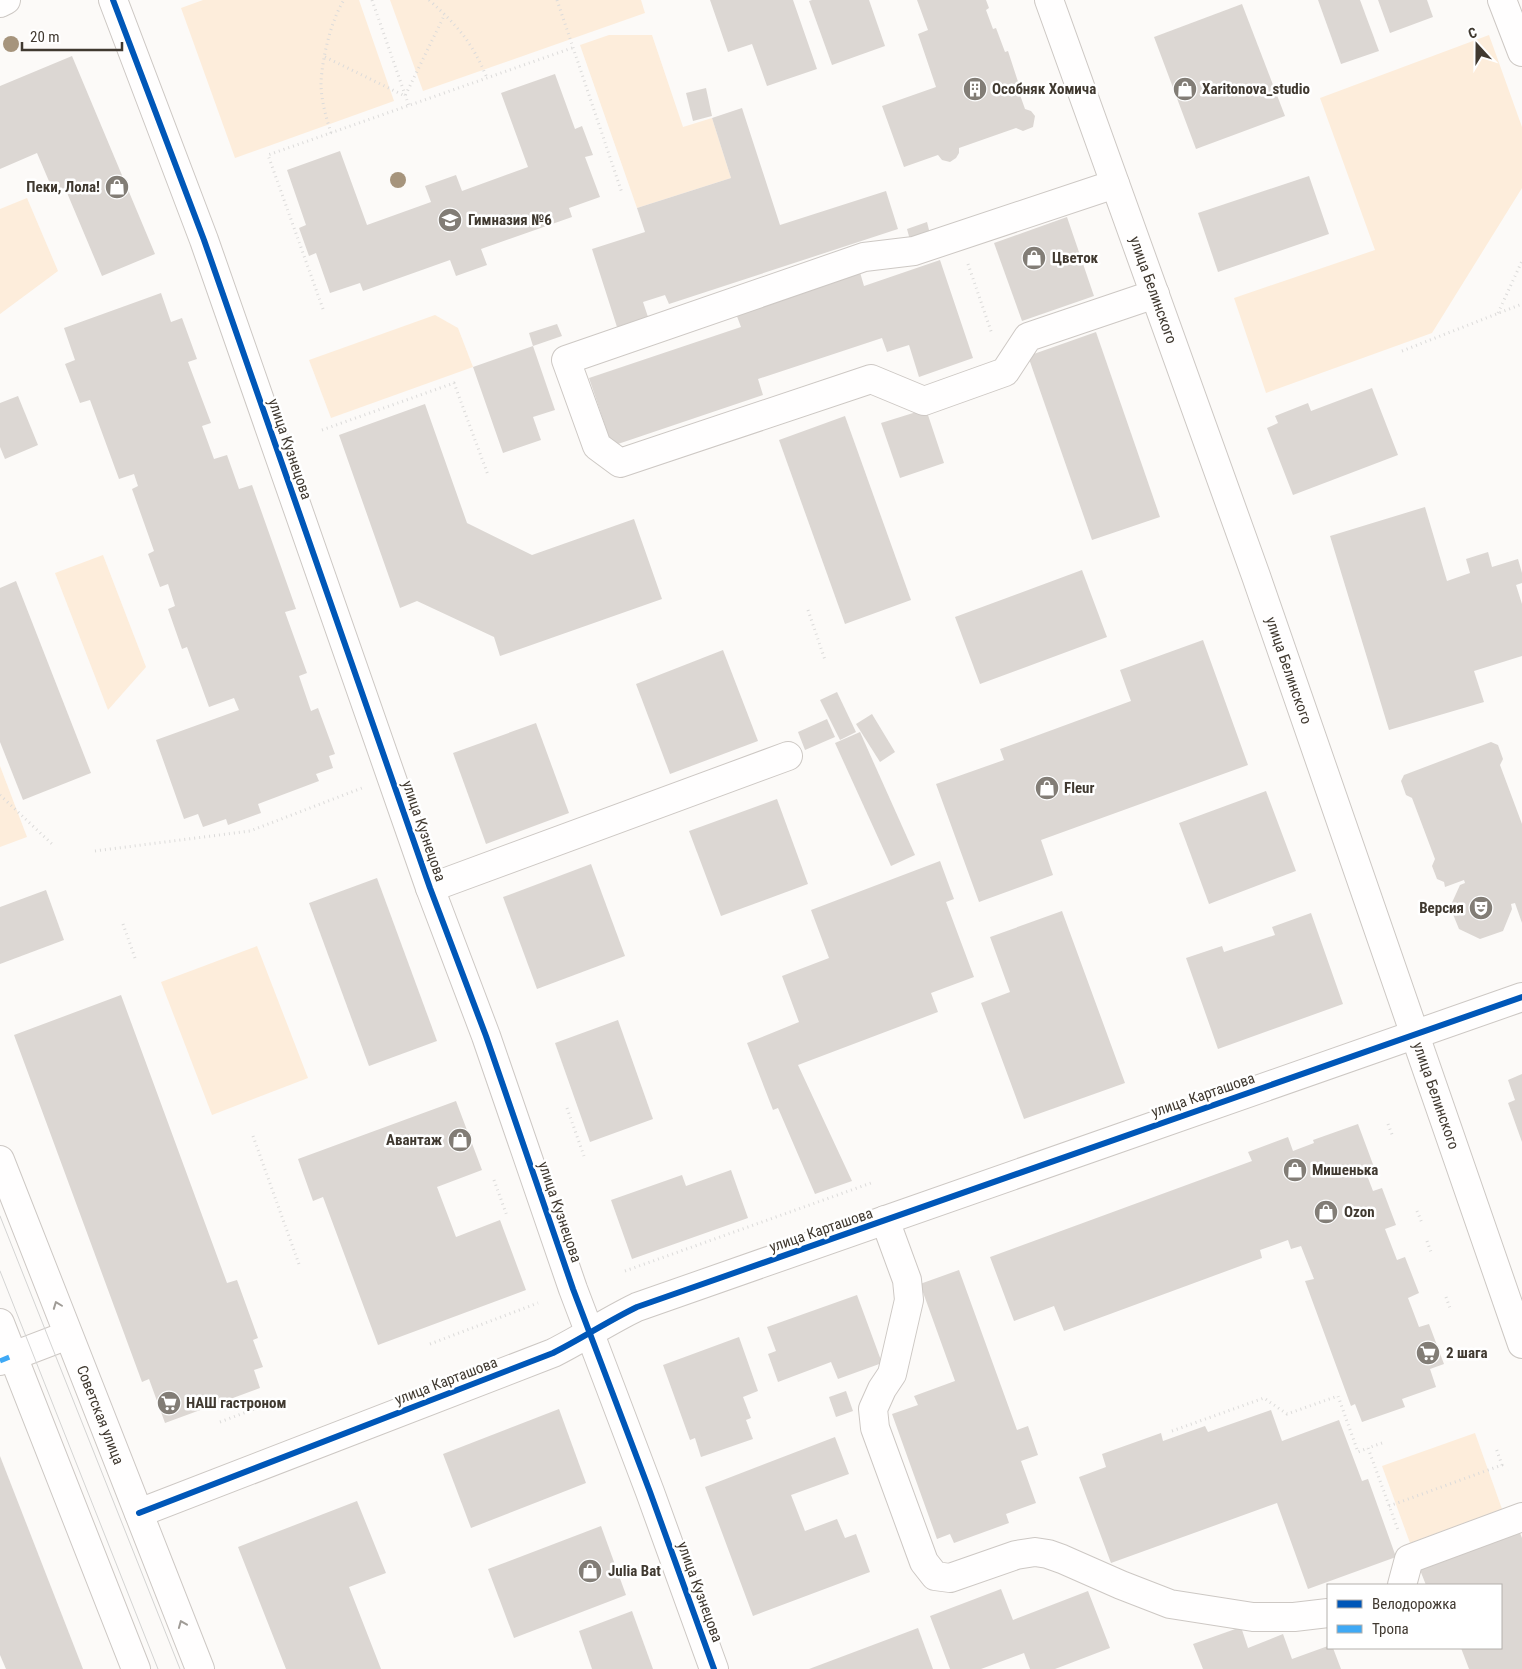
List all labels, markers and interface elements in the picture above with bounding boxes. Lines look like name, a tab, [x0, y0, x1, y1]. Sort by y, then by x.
scale bar	[22, 20, 122, 52]
north arrow	[1452, 20, 1502, 70]
text: С	[1466, 24, 1479, 42]
text: 20 m	[30, 28, 60, 46]
building icon: Особняк Хомича	[962, 76, 988, 102]
shop icon: Xaritonova_studio	[1172, 76, 1198, 102]
place label: Особняк Хомича	[992, 80, 1096, 98]
place label: Xaritonova_studio	[1202, 80, 1310, 98]
shop icon: Пеки, Лола!	[104, 174, 130, 200]
place label: Пеки, Лола!	[26, 178, 100, 196]
school or university icon: Гимназия №6	[437, 207, 463, 233]
place label: Гимназия №6	[468, 211, 552, 229]
street label: улица Белинского	[1126, 234, 1181, 346]
shop icon: Цветок	[1021, 245, 1047, 271]
place label: Цветок	[1052, 249, 1099, 267]
street label: улица Кузнецова	[264, 396, 316, 502]
street label: улица Белинского	[1262, 614, 1316, 727]
shop icon: Fleur	[1034, 775, 1060, 801]
street label: улица Кузнецова	[398, 778, 450, 884]
place label: Fleur	[1064, 779, 1094, 797]
theatre icon: Версия	[1468, 895, 1494, 921]
place label: Версия	[1419, 899, 1464, 917]
street label: улица Белинского	[1409, 1040, 1463, 1152]
street label: улица Карташова	[1149, 1069, 1257, 1121]
shop icon: Авантаж	[447, 1127, 473, 1153]
place label: Авантаж	[386, 1131, 442, 1149]
shop icon: Мишенька	[1282, 1157, 1308, 1183]
street label: улица Кузнецова	[534, 1159, 586, 1265]
place label: Мишенька	[1312, 1161, 1378, 1179]
shop icon: Ozon	[1313, 1199, 1339, 1225]
place label: Ozon	[1344, 1203, 1375, 1221]
street label: улица Карташова	[767, 1204, 875, 1256]
one-way arrow	[53, 1301, 63, 1310]
supermarket icon: 2 шага	[1415, 1340, 1441, 1366]
place label: 2 шага	[1446, 1344, 1488, 1362]
street label: улица Карташова	[392, 1353, 500, 1409]
street label: Советская улица	[73, 1363, 128, 1467]
supermarket icon: НАШ гастроном	[156, 1390, 182, 1416]
place label: НАШ гастроном	[186, 1394, 286, 1412]
street label: улица Кузнецова	[673, 1539, 727, 1645]
shop icon: Julia Bat	[577, 1558, 603, 1584]
place label: Julia Bat	[608, 1562, 661, 1580]
legend	[1327, 1584, 1502, 1649]
text: Велодорожка	[1372, 1595, 1457, 1613]
one-way arrow	[178, 1620, 189, 1629]
text: Тропа	[1372, 1620, 1409, 1638]

